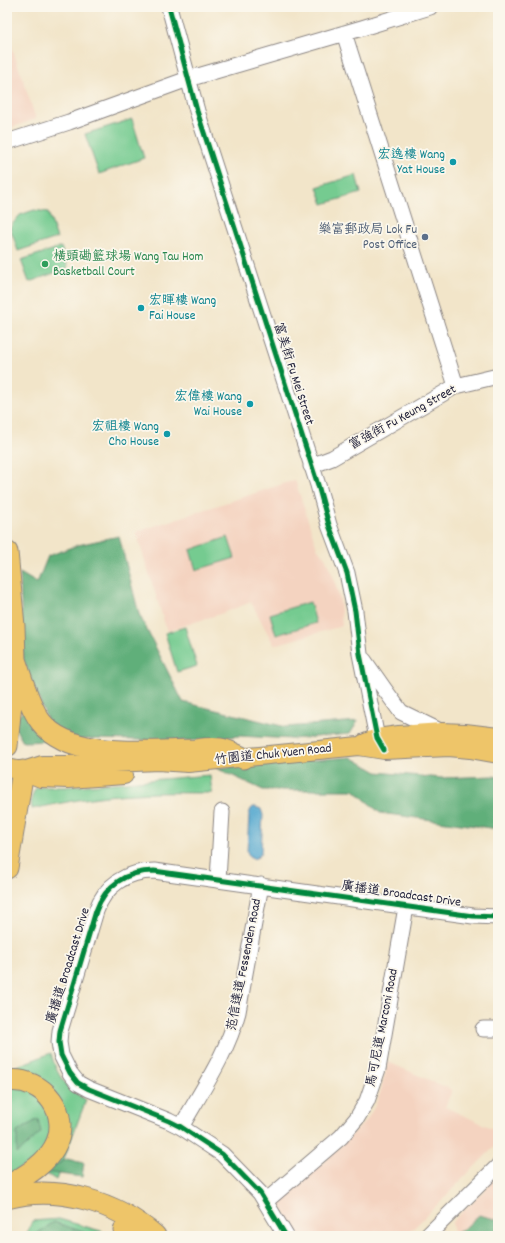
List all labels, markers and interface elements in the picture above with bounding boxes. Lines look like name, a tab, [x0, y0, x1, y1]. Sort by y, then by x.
place label: 宏逸樓 Wang Yat House	[378, 146, 445, 180]
marker: 宏逸樓 Wang Yat House	[448, 157, 458, 167]
place label: 樂富郵政局 Lok Fu Post Office	[318, 221, 417, 255]
marker: 樂富郵政局 Lok Fu Post Office	[420, 232, 430, 242]
place label: 橫頭磡籃球場 Wang Tau Hom Basketball Court	[53, 248, 204, 282]
marker: 橫頭磡籃球場 Wang Tau Hom Basketball Court	[40, 259, 50, 269]
place label: 宏暉樓 Wang Fai House	[149, 292, 217, 326]
marker: 宏暉樓 Wang Fai House	[136, 303, 146, 313]
street label: 富美街 Fu Mei Street	[267, 320, 319, 428]
street label: 富強街 Fu Keung Street	[346, 381, 460, 455]
place label: 宏偉樓 Wang Wai House	[175, 388, 242, 422]
marker: 宏偉樓 Wang Wai House	[245, 399, 255, 409]
place label: 宏祖樓 Wang Cho House	[92, 418, 159, 452]
marker: 宏祖樓 Wang Cho House	[162, 429, 172, 439]
street label: 竹園道 Chuk Yuen Road	[214, 739, 332, 771]
street label: 廣播道 Broadcast Drive	[340, 877, 462, 913]
street label: 范信達道 Fessenden Road	[223, 897, 267, 1033]
street label: 廣播道 Broadcast Drive	[42, 905, 96, 1026]
street label: 馬可尼道 Marconi Road	[362, 967, 404, 1089]

